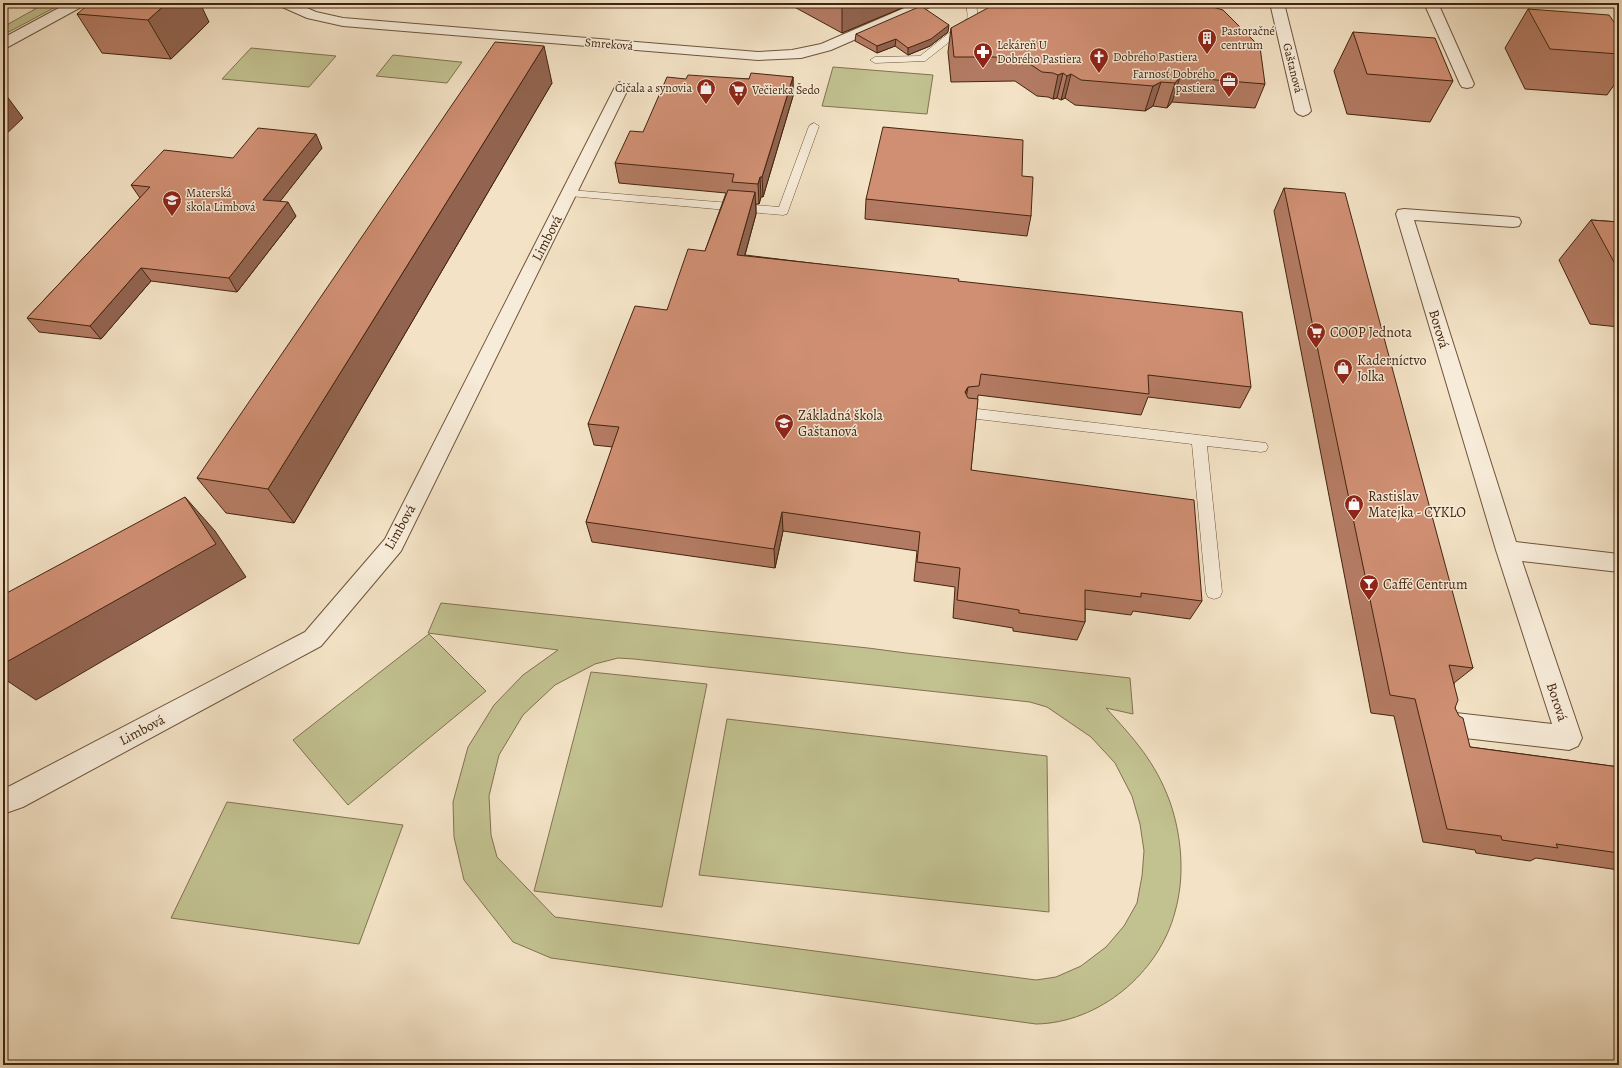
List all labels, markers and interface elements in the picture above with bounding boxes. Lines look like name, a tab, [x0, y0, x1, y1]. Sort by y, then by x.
place label: Pastoračné centrum	[1221, 23, 1275, 53]
building icon: Pastoračné centrum	[1196, 27, 1218, 55]
street label: Smreková	[584, 34, 634, 54]
place label: Lekáreň U Dobrého Pastiera	[997, 37, 1082, 67]
pharmacy icon: Lekáreň U Dobrého Pastiera	[972, 41, 994, 69]
street label: Gaštanová	[1279, 41, 1307, 95]
church icon: Dobrého Pastiera	[1088, 46, 1110, 74]
place label: Dobrého Pastiera	[1113, 49, 1198, 65]
place label: Farnosť Dobrého pastiera	[1133, 66, 1215, 96]
office icon: Farnosť Dobrého pastiera	[1218, 70, 1240, 98]
shop icon: Čičala a synovia	[695, 77, 717, 105]
supermarket icon: Večierka Šedo	[727, 79, 749, 107]
place label: Čičala a synovia	[615, 80, 692, 96]
place label: Večierka Šedo	[751, 82, 820, 98]
place label: Materská škola Limbová	[186, 185, 256, 215]
school or university icon: Materská škola Limbová	[161, 189, 183, 217]
street label: Limbová	[527, 211, 567, 264]
street label: Borová	[1424, 307, 1454, 351]
supermarket icon: COOP Jednota	[1305, 321, 1327, 349]
place label: COOP Jednota	[1330, 323, 1413, 342]
place label: Kaderníctvo Jolka	[1357, 351, 1427, 386]
shop icon: Kaderníctvo Jolka	[1332, 357, 1354, 385]
place label: Základná škola Gaštanová	[798, 406, 884, 441]
school or university icon: Základná škola Gaštanová	[773, 412, 795, 440]
place label: Rastislav Matejka - CYKLO	[1368, 487, 1466, 522]
shop icon: Rastislav Matejka - CYKLO	[1343, 493, 1365, 521]
street label: Limbová	[380, 501, 420, 553]
bar icon: Caffé Centrum	[1358, 573, 1380, 601]
place label: Caffé Centrum	[1383, 575, 1468, 594]
street label: Borová	[1542, 680, 1572, 724]
street label: Limbová	[116, 710, 169, 750]

